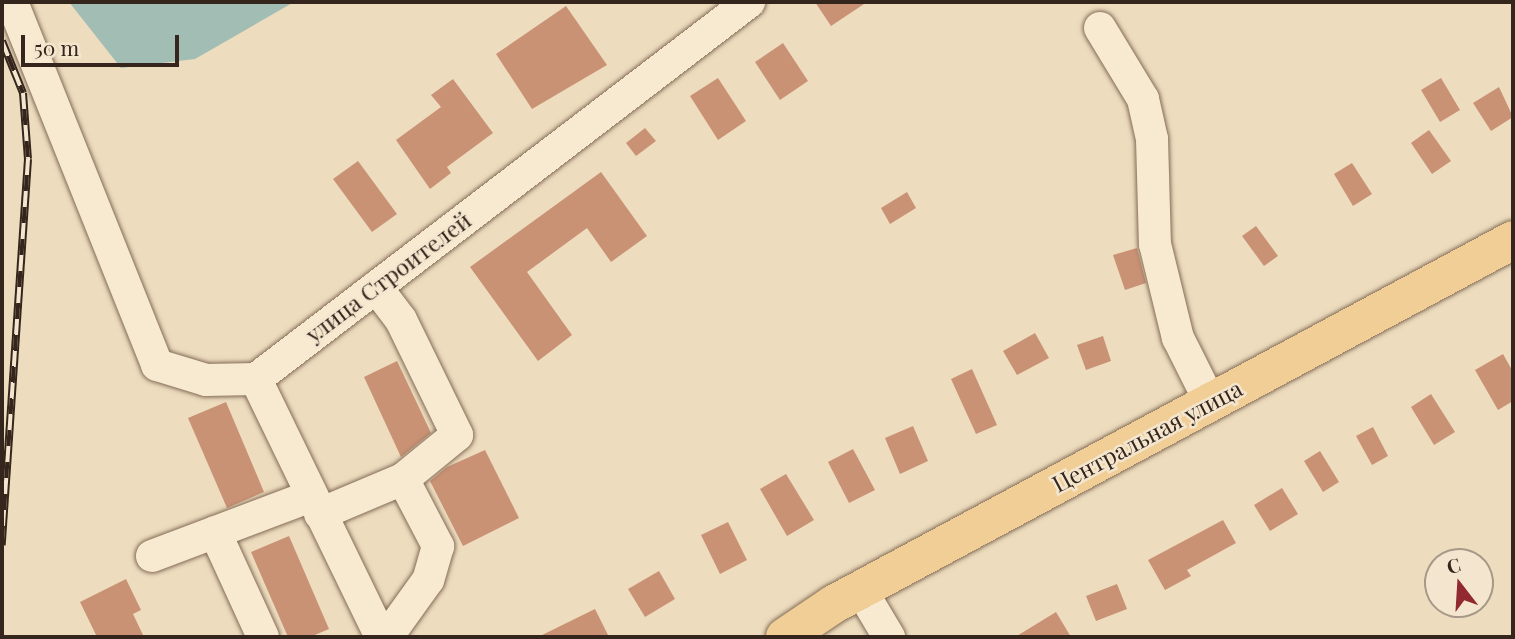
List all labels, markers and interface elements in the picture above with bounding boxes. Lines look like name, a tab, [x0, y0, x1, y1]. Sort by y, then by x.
scale bar	[24, 21, 182, 65]
text: 50 m	[34, 33, 79, 61]
street label: улица Строителей	[300, 206, 476, 348]
street label: Центральная улица	[1047, 374, 1247, 498]
north arrow	[1424, 548, 1494, 618]
text: С	[1443, 550, 1464, 579]

